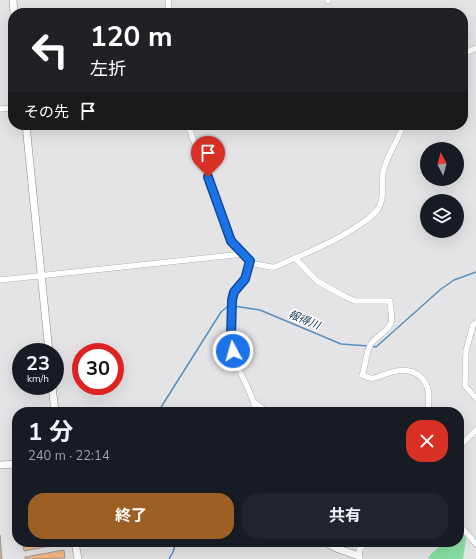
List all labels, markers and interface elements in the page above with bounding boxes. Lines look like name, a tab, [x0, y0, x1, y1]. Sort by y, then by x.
text: 120 m	[90, 18, 173, 56]
icon: left	[24, 24, 76, 76]
text: 左折	[90, 57, 126, 81]
icon: arrive	[77, 100, 99, 122]
text: その先	[24, 102, 69, 122]
pin	[191, 136, 225, 177]
icon: arrive	[197, 142, 219, 164]
north arrow	[420, 142, 464, 186]
map controls	[420, 142, 464, 238]
button: layers	[420, 194, 464, 238]
water label: 報得川	[286, 307, 323, 334]
position arrow	[212, 330, 254, 372]
speed limit sign: 30	[72, 343, 124, 395]
text: 23	[26, 350, 50, 377]
text: km/h	[27, 372, 49, 386]
text: 1 分	[28, 416, 73, 448]
button: close	[406, 420, 448, 462]
text: 240 m · 22:14	[28, 447, 110, 465]
button: 終了	[28, 493, 234, 539]
button: 共有	[242, 493, 448, 539]

